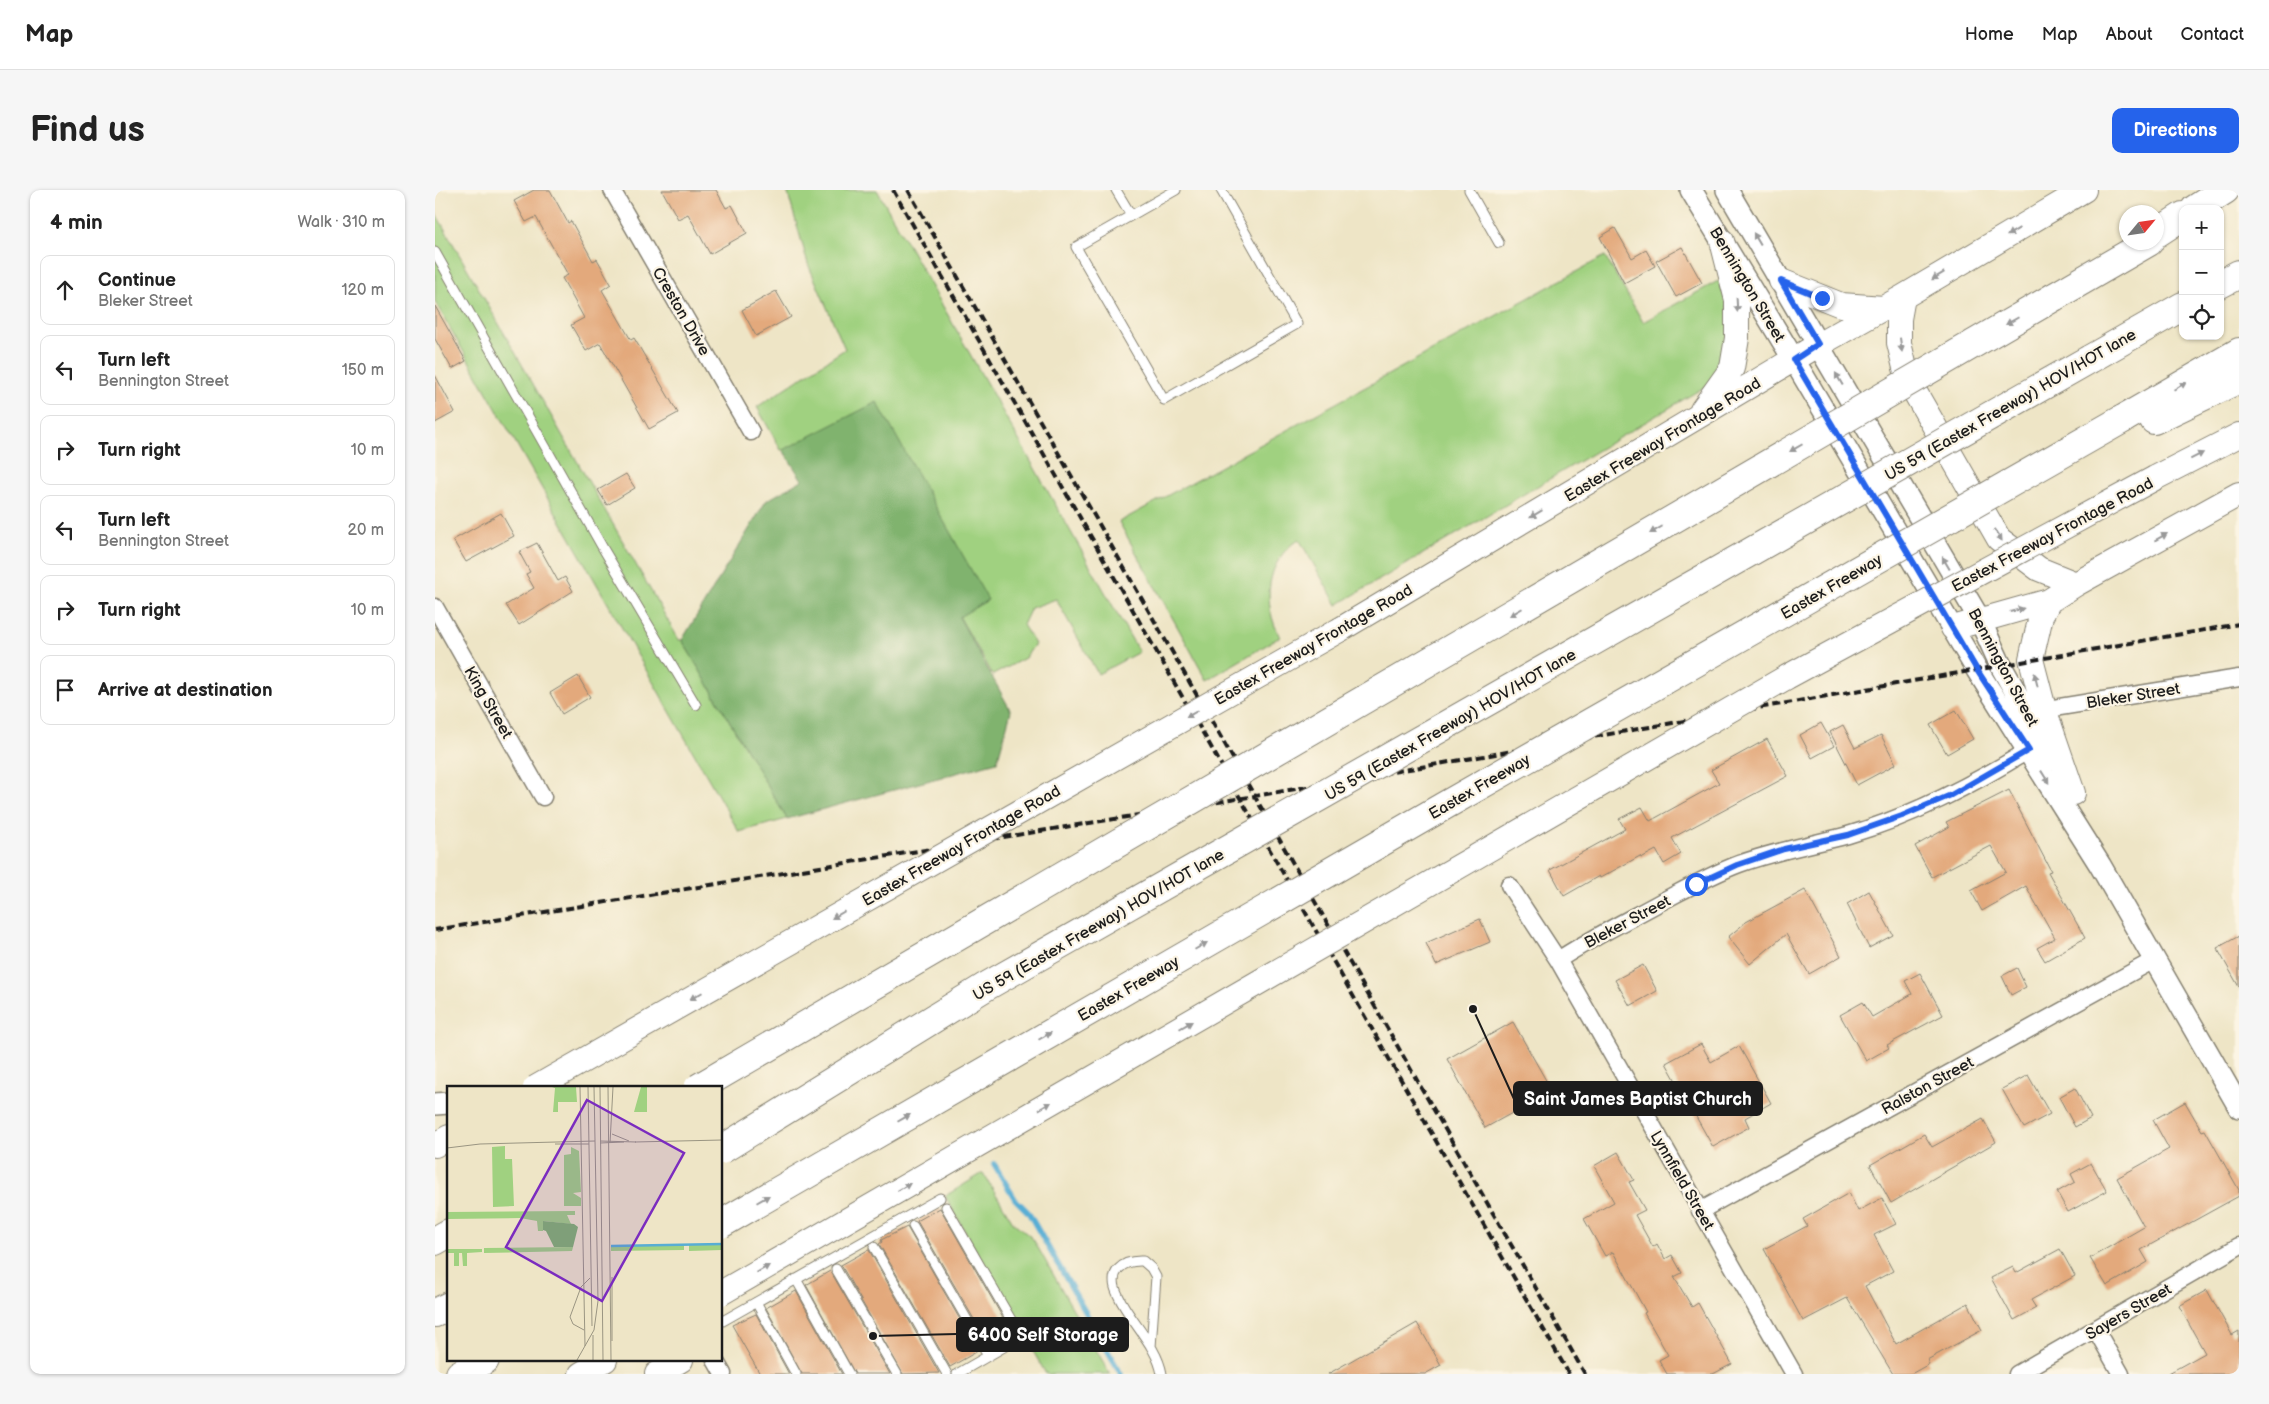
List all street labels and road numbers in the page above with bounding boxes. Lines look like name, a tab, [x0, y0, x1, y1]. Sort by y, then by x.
street label: Bennington Street	[1705, 224, 1789, 346]
street label: Creston Drive	[648, 264, 714, 360]
street label: US 59 (Eastex Freeway) HOV/HOT lane	[1882, 325, 2140, 485]
street label: Eastex Freeway Frontage Road	[1561, 374, 1764, 507]
street label: Eastex Freeway Frontage Road	[1949, 474, 2157, 597]
street label: Eastex Freeway	[1778, 550, 1886, 624]
street label: Eastex Freeway Frontage Road	[1211, 581, 1416, 710]
street label: Bennington Street	[1964, 605, 2042, 730]
street label: US 59 (Eastex Freeway) HOV/HOT lane	[1321, 644, 1579, 804]
street label: King Street	[459, 663, 516, 742]
street label: Bleker Street	[2085, 680, 2182, 713]
street label: Eastex Freeway	[1425, 749, 1533, 823]
street label: Eastex Freeway Frontage Road	[859, 782, 1064, 911]
street label: US 59 (Eastex Freeway) HOV/HOT lane	[969, 844, 1227, 1004]
street label: Bleker Street	[1581, 892, 1674, 953]
street label: Eastex Freeway	[1074, 951, 1182, 1025]
street label: Ralston Street	[1878, 1053, 1977, 1119]
street label: Lynnfield Street	[1646, 1128, 1718, 1234]
street label: Sayers Street	[2082, 1280, 2175, 1345]

